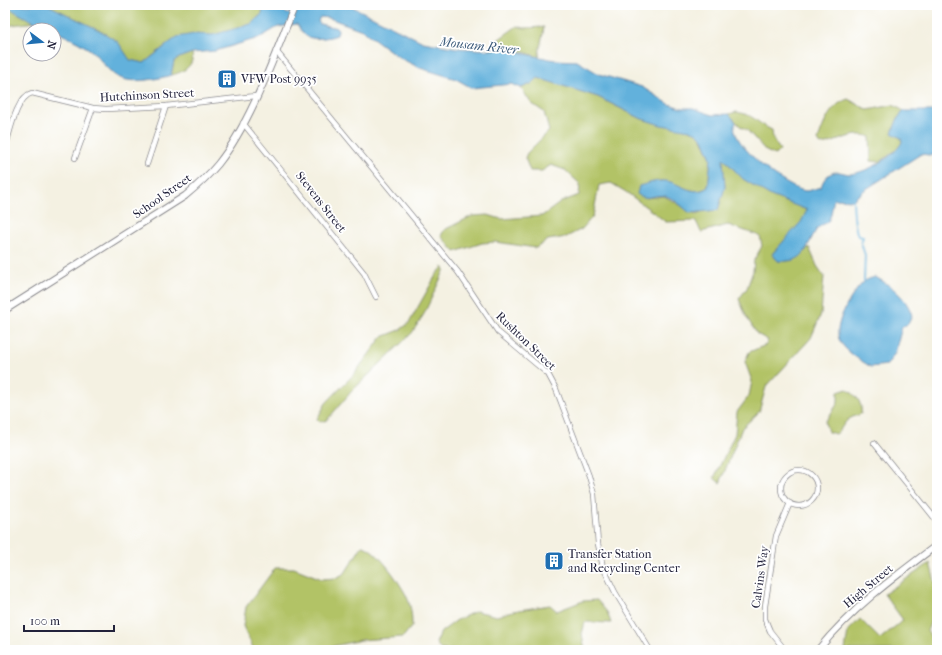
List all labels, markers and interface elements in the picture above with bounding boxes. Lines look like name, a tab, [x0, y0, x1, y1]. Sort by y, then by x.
north arrow	[22, 22, 62, 62]
water label: Mousam River	[438, 34, 520, 57]
text: N	[44, 39, 59, 51]
building icon: VFW Post 9935	[216, 68, 238, 90]
place label: VFW Post 9935	[240, 72, 317, 86]
street label: Hutchinson Street	[99, 85, 195, 104]
street label: Stevens Street	[293, 169, 350, 236]
street label: School Street	[130, 170, 194, 221]
street label: Rushton Street	[493, 309, 559, 374]
street label: Calvins Way	[749, 544, 771, 609]
place label: Transfer Station and Recycling Center	[568, 547, 681, 575]
building icon: Transfer Station and Recycling Center	[543, 550, 565, 572]
street label: High Street	[840, 561, 896, 611]
scale bar	[24, 607, 114, 633]
text: 100 m	[30, 614, 60, 628]

